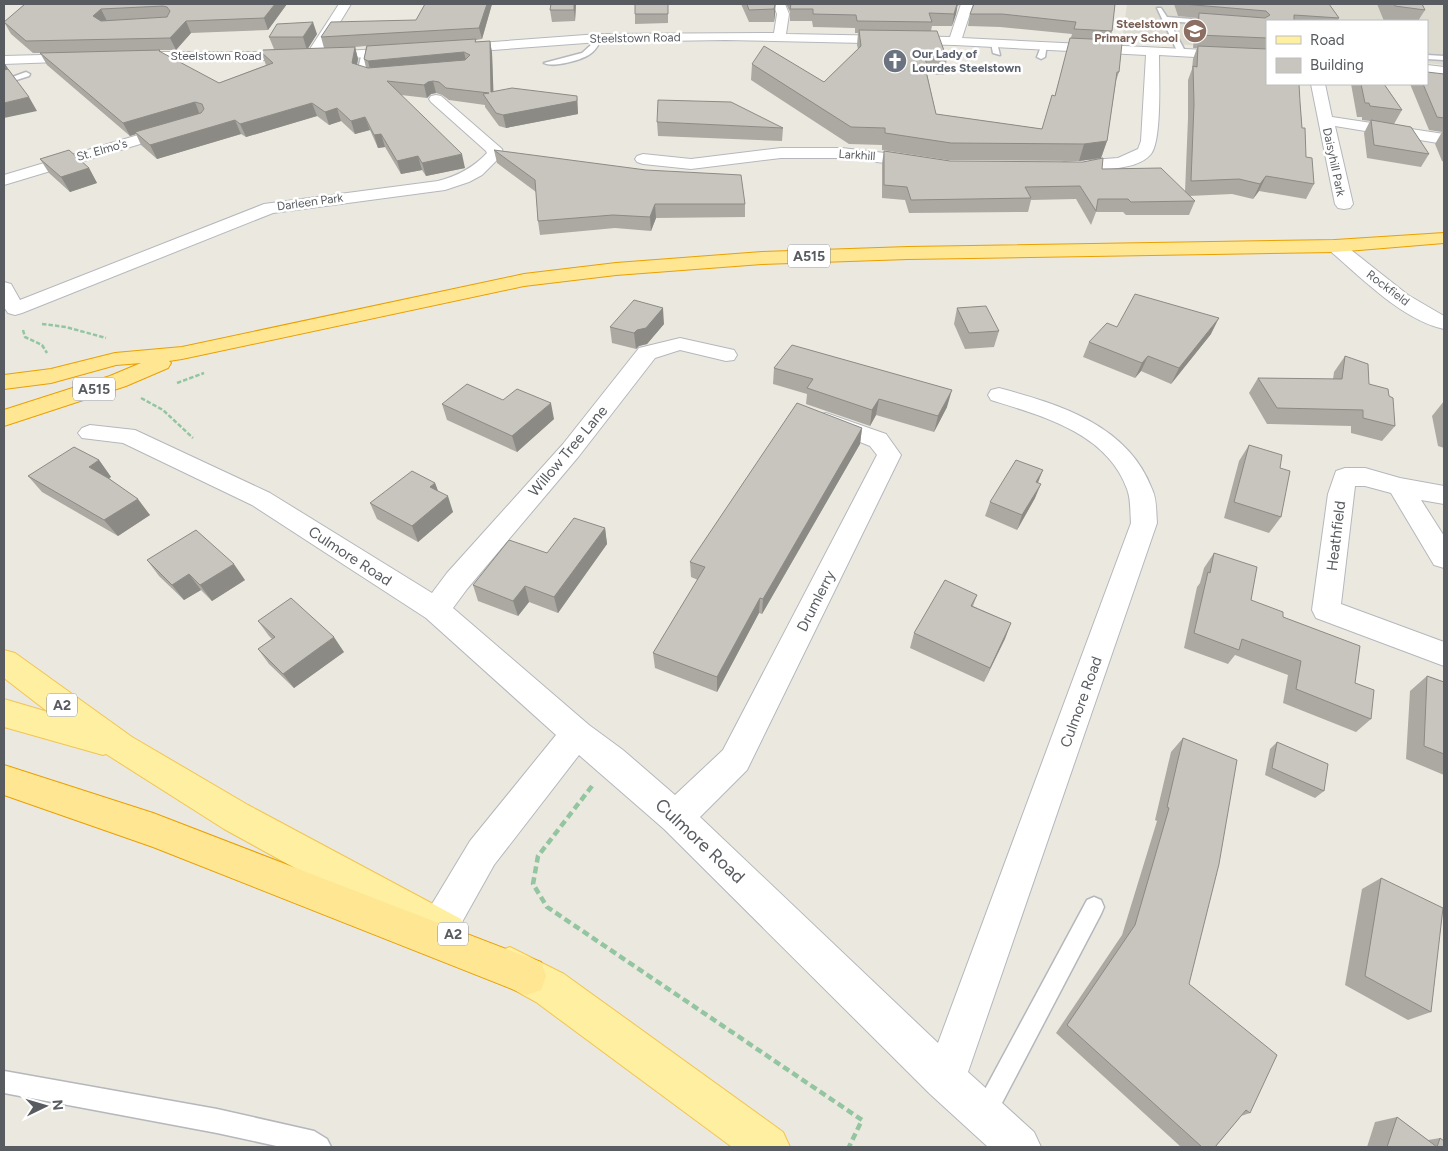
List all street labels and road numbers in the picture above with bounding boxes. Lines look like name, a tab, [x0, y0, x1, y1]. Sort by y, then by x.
street label: Steelstown Road	[589, 30, 681, 46]
street label: Steelstown Road	[170, 49, 262, 63]
street label: Daisyhill Park	[1320, 126, 1348, 198]
street label: St. Elmo's	[75, 136, 129, 164]
street label: Larkhill	[838, 147, 876, 163]
street label: Darleen Park	[276, 190, 344, 214]
road number: A515	[788, 245, 830, 268]
street label: Rockfield	[1364, 267, 1412, 309]
road number: A515	[73, 378, 115, 400]
street label: Willow Tree Lane	[525, 402, 611, 500]
street label: Heathfield	[1323, 500, 1349, 572]
street label: Culmore Road	[305, 522, 395, 590]
street label: Drumlerry	[793, 567, 839, 635]
street label: Culmore Road	[1056, 654, 1106, 750]
road number: A2	[47, 694, 77, 716]
street label: Culmore Road	[651, 794, 749, 888]
road number: A2	[438, 922, 468, 946]

